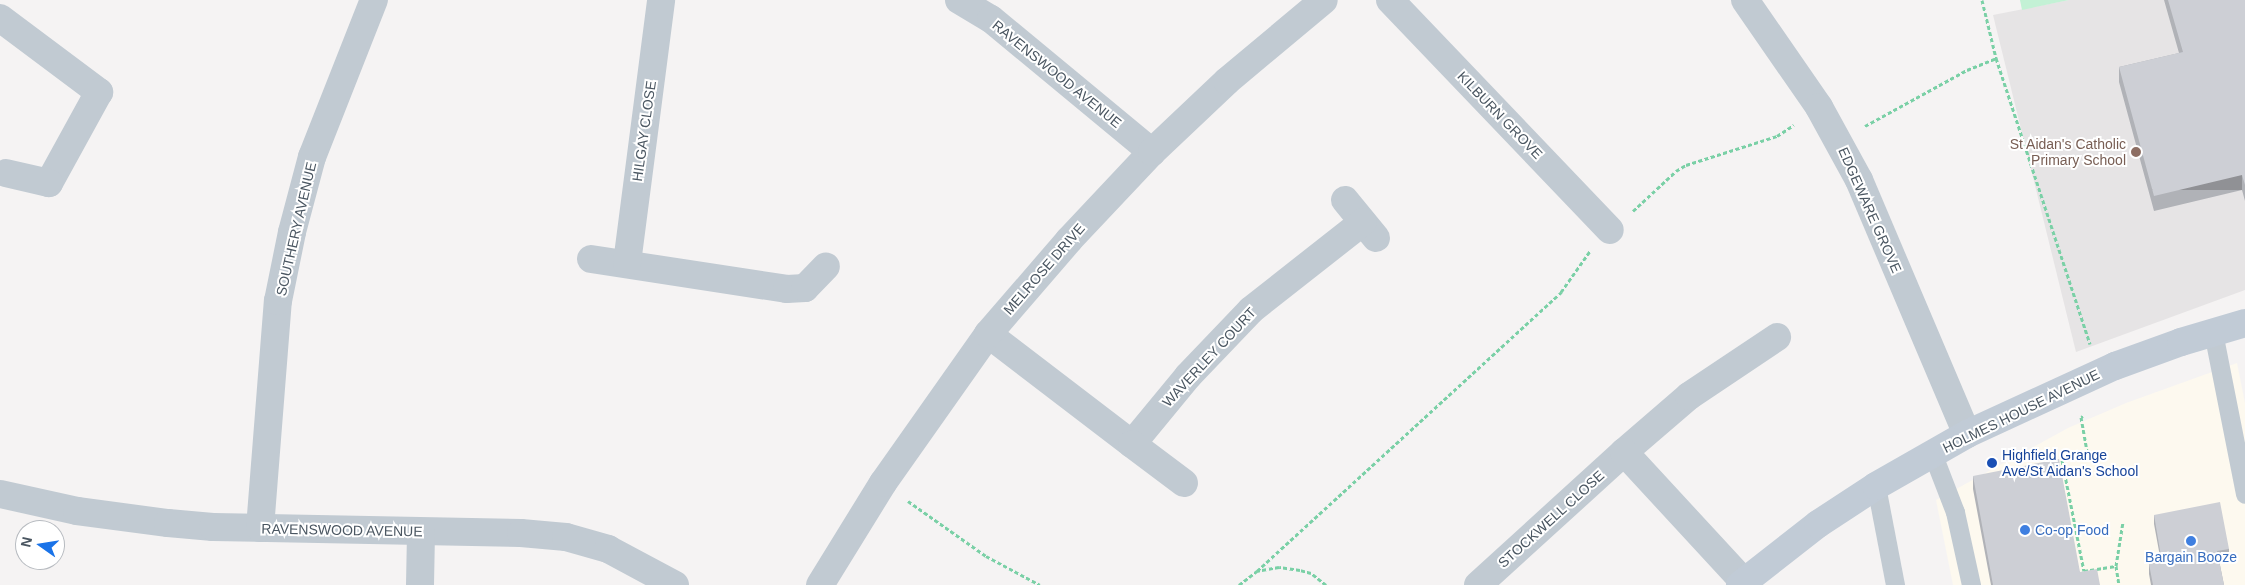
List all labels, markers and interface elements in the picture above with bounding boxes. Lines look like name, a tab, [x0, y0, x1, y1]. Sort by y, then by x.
street label: RAVENSWOOD AVENUE	[989, 16, 1125, 132]
street label: KILBURN GROVE	[1454, 68, 1546, 162]
street label: HILGAY CLOSE	[629, 79, 659, 183]
place label: St Aidan's Catholic Primary School	[2009, 136, 2126, 168]
street label: EDGEWARE GROVE	[1835, 145, 1905, 275]
marker: St Aidan's Catholic Primary School	[2130, 146, 2142, 158]
street label: SOUTHERY AVENUE	[272, 160, 320, 298]
street label: MELROSE DRIVE	[1000, 220, 1088, 318]
street label: WAVERLEY COURT	[1159, 304, 1259, 410]
street label: HOLMES HOUSE AVENUE	[1939, 365, 2103, 457]
place label: Highfield Grange Ave/St Aidan's School	[2002, 447, 2139, 480]
marker: Highfield Grange Ave/St Aidan's School	[1986, 457, 1998, 469]
street label: STOCKWELL CLOSE	[1494, 467, 1608, 571]
north arrow	[15, 520, 65, 570]
street label: RAVENSWOOD AVENUE	[261, 520, 423, 540]
place label: Co-op Food	[2035, 522, 2109, 538]
marker: Co-op Food	[2019, 524, 2031, 536]
text: N	[17, 535, 35, 549]
marker: Bargain Booze	[2185, 535, 2197, 547]
place label: Bargain Booze	[2145, 549, 2237, 565]

